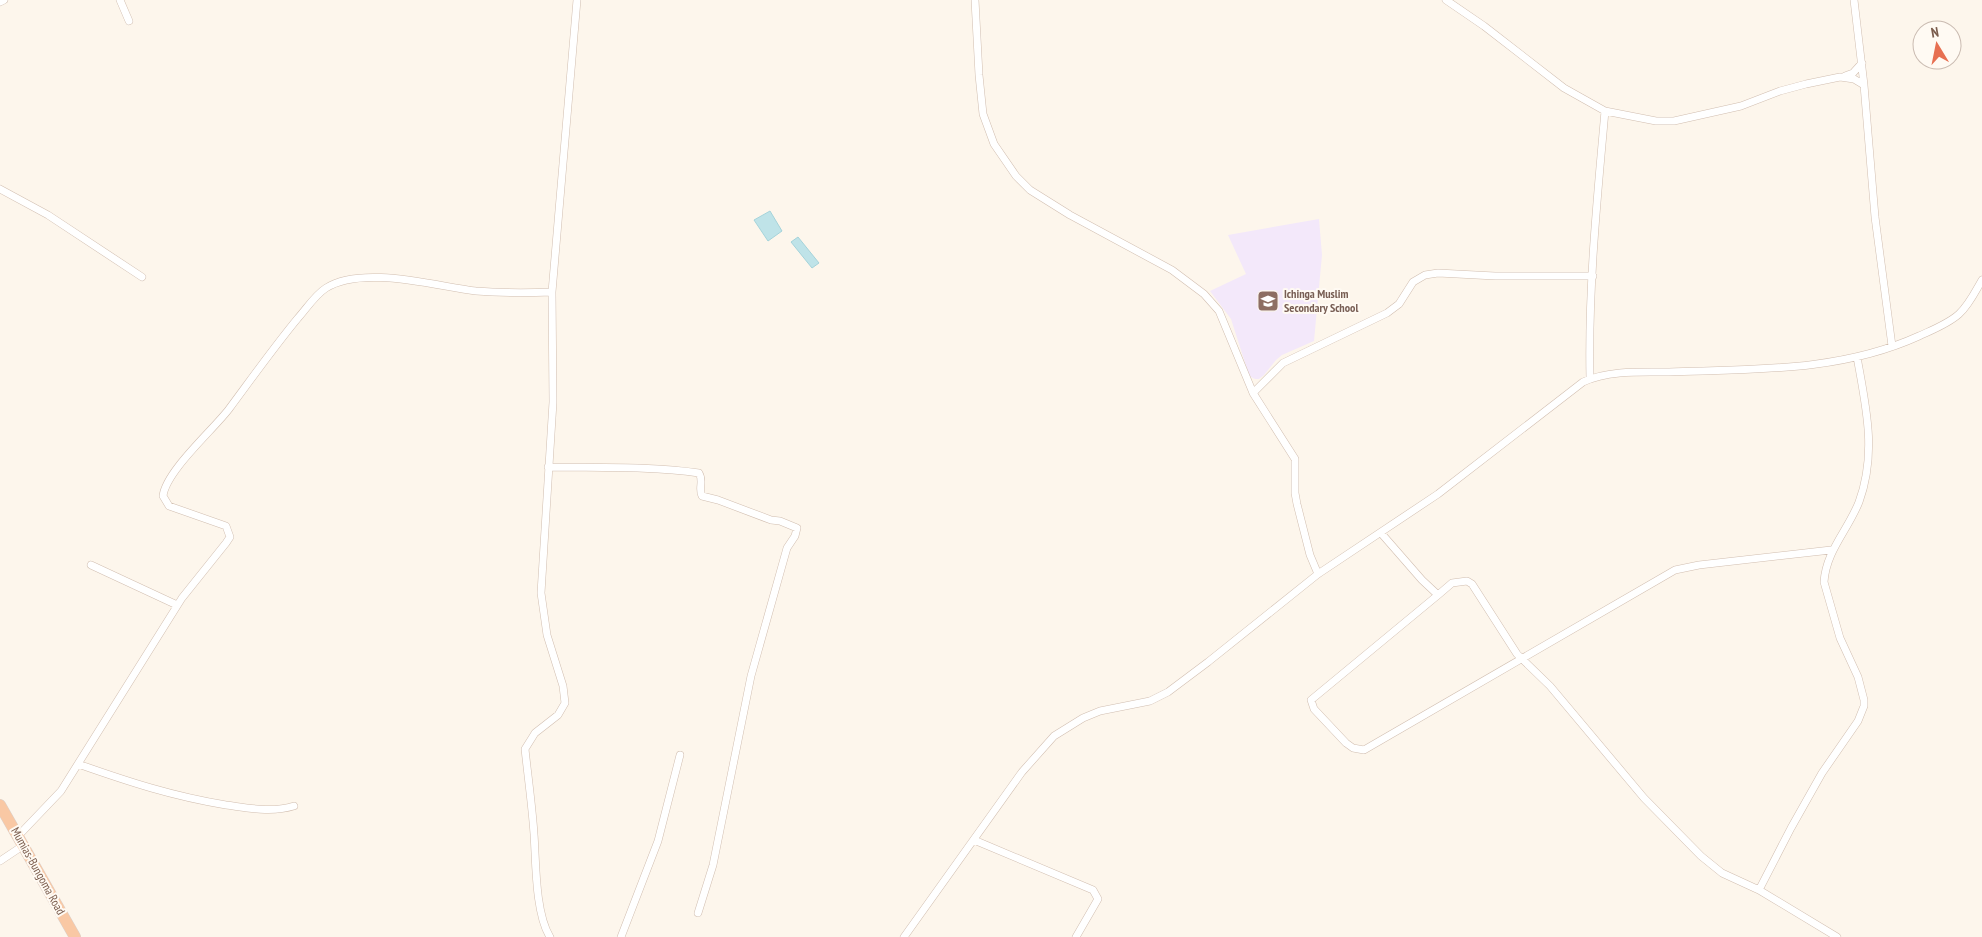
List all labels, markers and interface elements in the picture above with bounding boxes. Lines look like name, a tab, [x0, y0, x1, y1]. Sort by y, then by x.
north arrow	[1912, 20, 1962, 70]
text: N	[1929, 23, 1940, 42]
place label: Ichinga Muslim Secondary School	[1284, 286, 1358, 315]
school or university icon: Ichinga Muslim Secondary School	[1256, 289, 1280, 313]
street label: Mumias-Bungoma Road	[8, 824, 69, 917]

